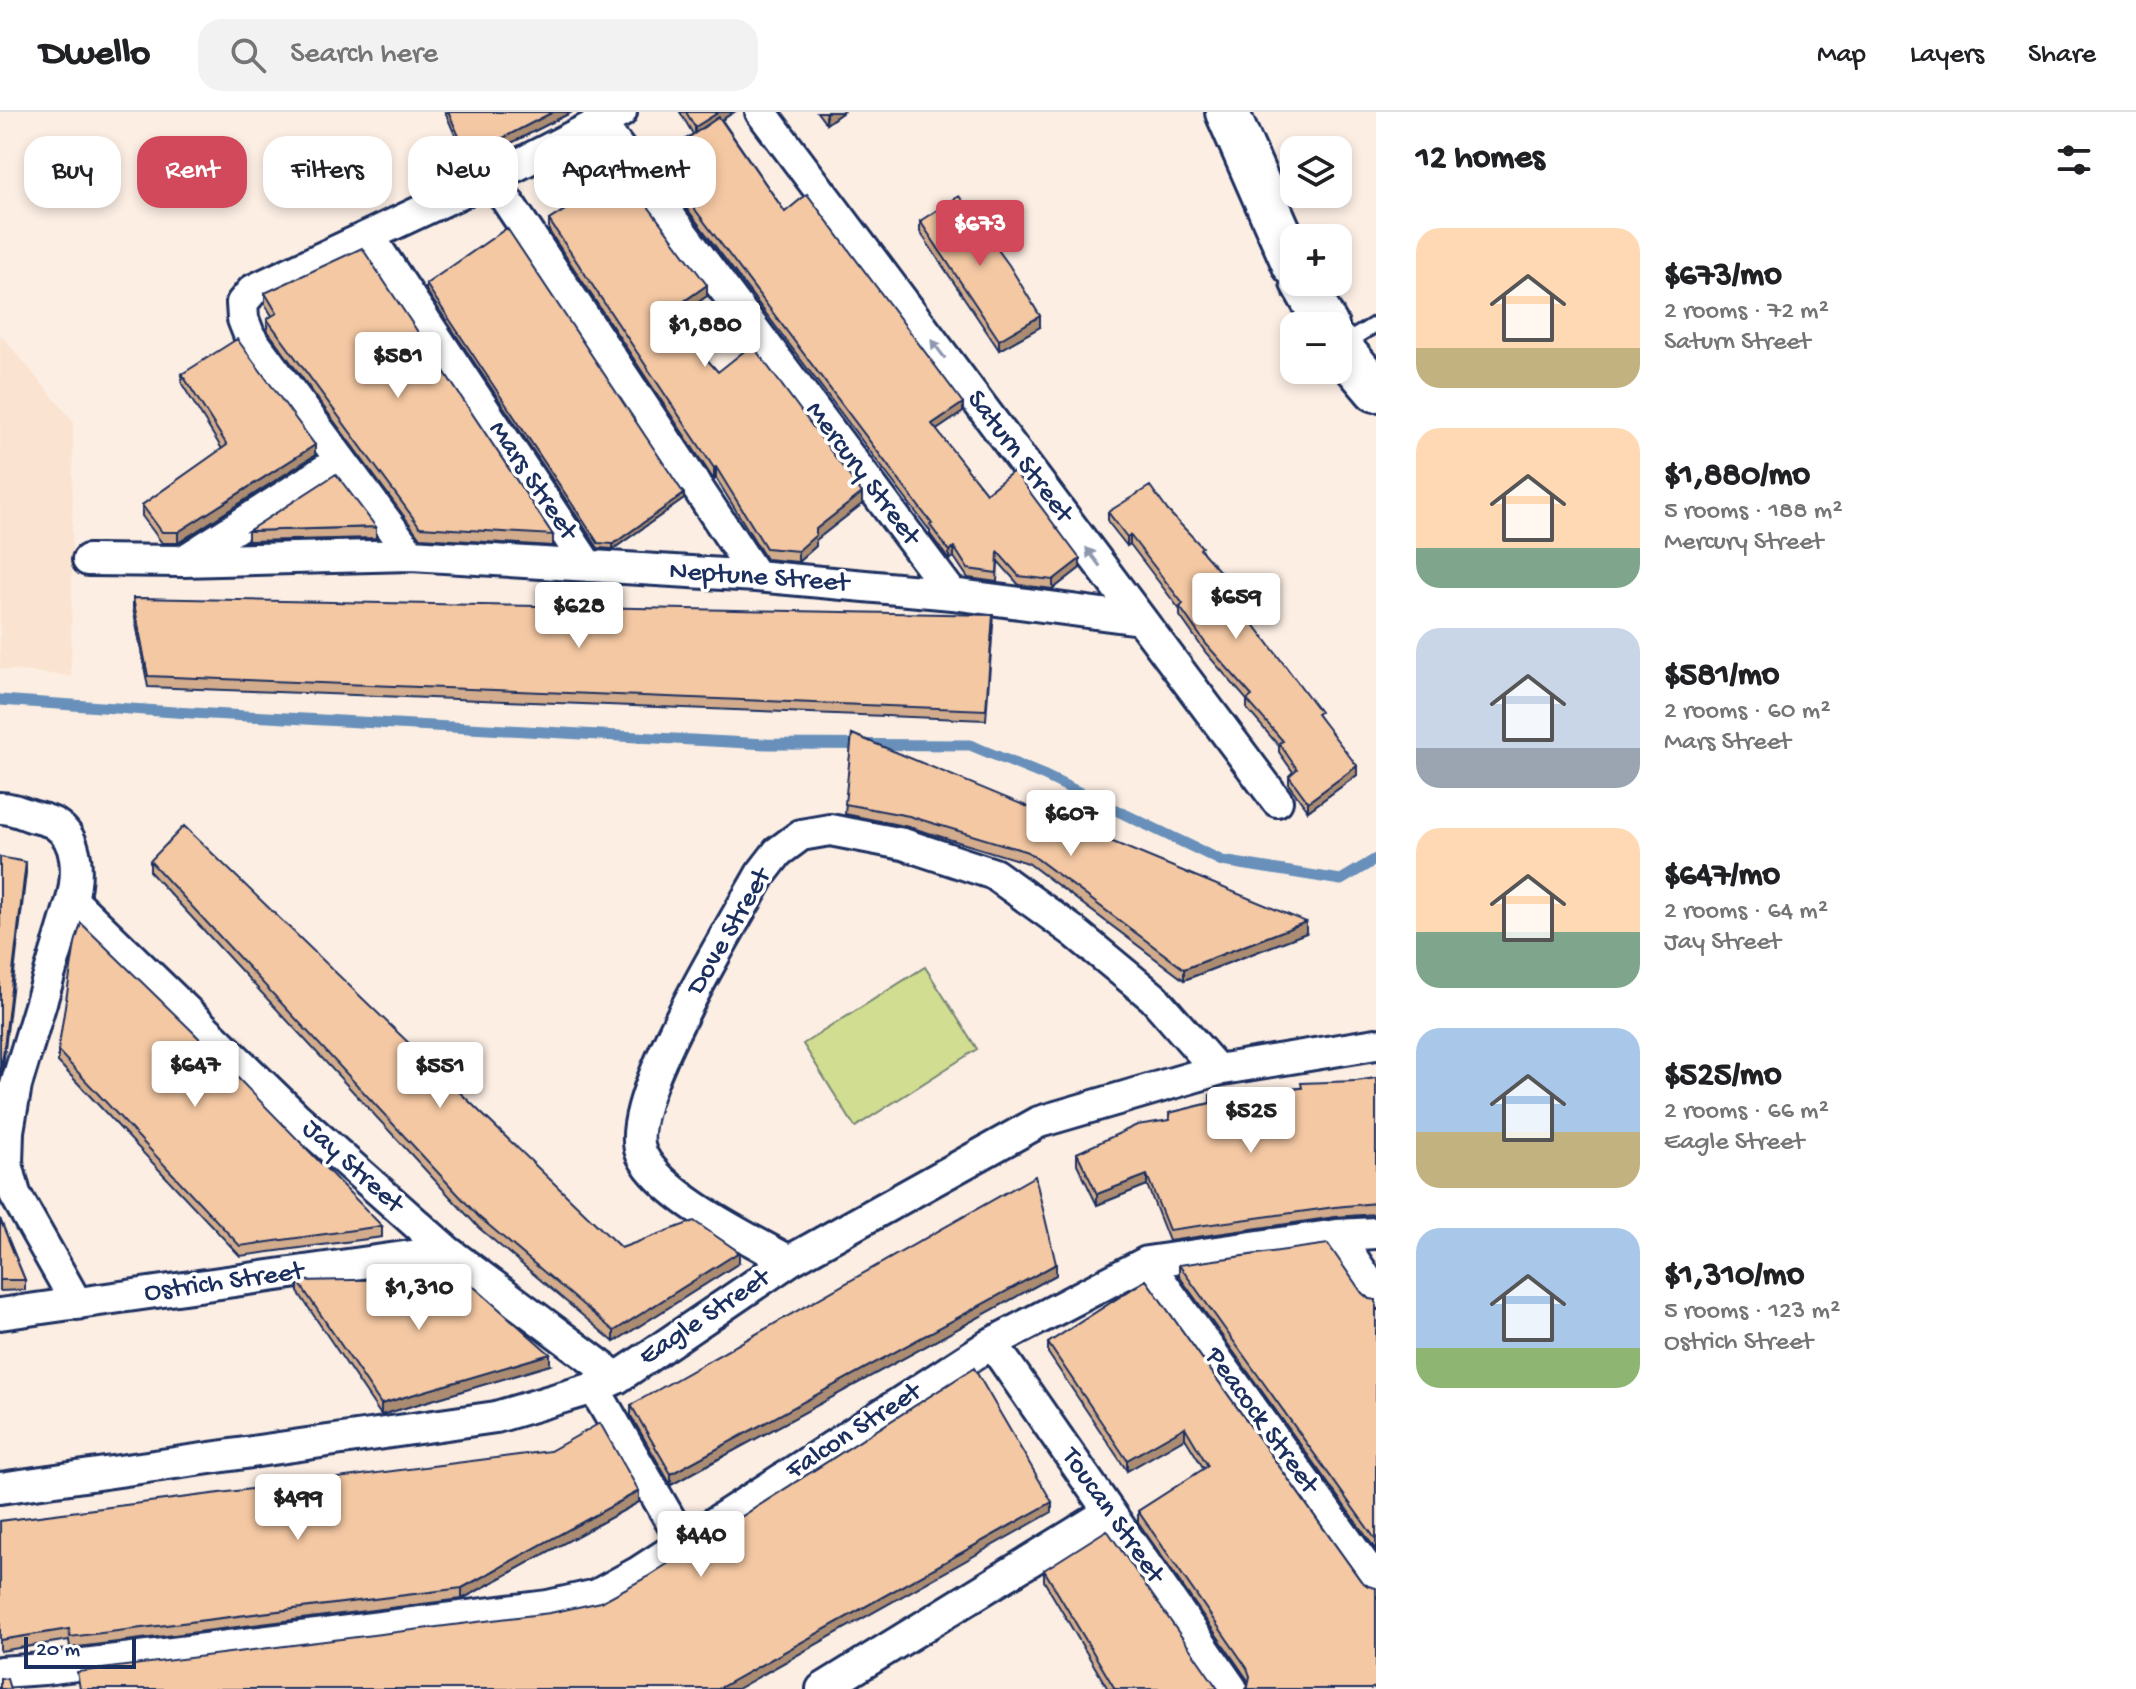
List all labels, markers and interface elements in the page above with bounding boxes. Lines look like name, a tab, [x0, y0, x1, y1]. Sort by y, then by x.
search box	[198, 19, 758, 91]
text: Dwello	[40, 33, 150, 77]
icon: search	[226, 33, 270, 77]
text: Search here	[290, 38, 438, 73]
text: Map	[1817, 39, 1866, 72]
text: Layers	[1910, 39, 1984, 72]
text: Share	[2028, 39, 2096, 72]
chip: Buy	[24, 136, 121, 208]
chip: Rent	[137, 136, 247, 208]
chip: Filters	[263, 136, 392, 208]
chip: New	[408, 136, 518, 208]
chip: Apartment	[534, 136, 716, 208]
map controls	[1280, 136, 1352, 384]
button: layers	[1280, 136, 1352, 208]
icon: filters	[2052, 138, 2096, 182]
text: 12 homes	[1416, 140, 1545, 180]
pin: $673	[933, 200, 1027, 268]
text: $673	[954, 210, 1006, 241]
button: +	[1280, 224, 1352, 296]
text: $673/mo	[1664, 257, 1782, 297]
icon: home	[1480, 260, 1576, 356]
text: 2 rooms · 72 m²	[1664, 297, 1829, 328]
pin: $1,880	[640, 301, 770, 369]
text: $1,880	[668, 311, 742, 342]
button: −	[1280, 312, 1352, 384]
text: Saturn Street	[1664, 328, 1810, 359]
pin: $581	[351, 332, 445, 400]
one-way arrow	[931, 338, 946, 359]
text: $581	[373, 342, 423, 373]
street label: Saturn Street	[958, 384, 1081, 532]
street label: Mercury Street	[797, 396, 928, 554]
street label: Mars Street	[480, 415, 585, 549]
text: $1,880/mo	[1664, 457, 1810, 497]
icon: home	[1480, 460, 1576, 556]
text: 5 rooms · 188 m²	[1664, 497, 1842, 528]
text: Mercury Street	[1664, 528, 1823, 559]
one-way arrow	[1086, 547, 1102, 567]
street label: Neptune Street	[668, 555, 853, 601]
pin: $659	[1189, 573, 1283, 641]
pin: $628	[532, 582, 626, 650]
text: $659	[1210, 583, 1262, 614]
text: $628	[553, 592, 605, 623]
text: $581/mo	[1664, 657, 1779, 697]
icon: home	[1480, 660, 1576, 756]
text: 2 rooms · 60 m²	[1664, 697, 1830, 728]
text: Mars Street	[1664, 728, 1791, 759]
pin: $607	[1024, 790, 1118, 858]
text: $607	[1044, 800, 1098, 831]
text: $647/mo	[1664, 857, 1780, 897]
icon: home	[1480, 860, 1576, 956]
street label: Dove Street	[679, 861, 781, 1003]
text: 2 rooms · 64 m²	[1664, 897, 1828, 928]
text: Jay Street	[1664, 928, 1781, 959]
pin: $647	[148, 1041, 242, 1109]
pin: $551	[393, 1042, 487, 1110]
text: $647	[170, 1051, 220, 1082]
text: $551	[415, 1052, 465, 1083]
text: $525/mo	[1664, 1057, 1782, 1097]
icon: home	[1480, 1060, 1576, 1156]
pin: $525	[1204, 1087, 1298, 1155]
text: $525	[1225, 1097, 1277, 1128]
text: 2 rooms · 66 m²	[1664, 1097, 1829, 1128]
street label: Jay Street	[294, 1113, 412, 1223]
text: Eagle Street	[1664, 1128, 1804, 1159]
street label: Ostrich Street	[142, 1255, 308, 1311]
text: $1,310/mo	[1664, 1257, 1804, 1297]
icon: home	[1480, 1260, 1576, 1356]
street label: Eagle Street	[633, 1261, 779, 1374]
pin: $1,310	[354, 1264, 484, 1332]
text: $1,310	[384, 1274, 454, 1305]
text: 5 rooms · 123 m²	[1664, 1297, 1840, 1328]
text: Ostrich Street	[1664, 1328, 1813, 1359]
street label: Peacock Street	[1196, 1341, 1327, 1503]
street label: Falcon Street	[779, 1375, 930, 1489]
street label: Toucan Street	[1052, 1440, 1172, 1592]
pin: $499	[251, 1474, 345, 1542]
text: $499	[273, 1484, 323, 1515]
pin: $440	[654, 1511, 748, 1579]
text: $440	[675, 1521, 727, 1552]
scale bar	[24, 1633, 136, 1669]
text: 20 m	[36, 1638, 80, 1664]

